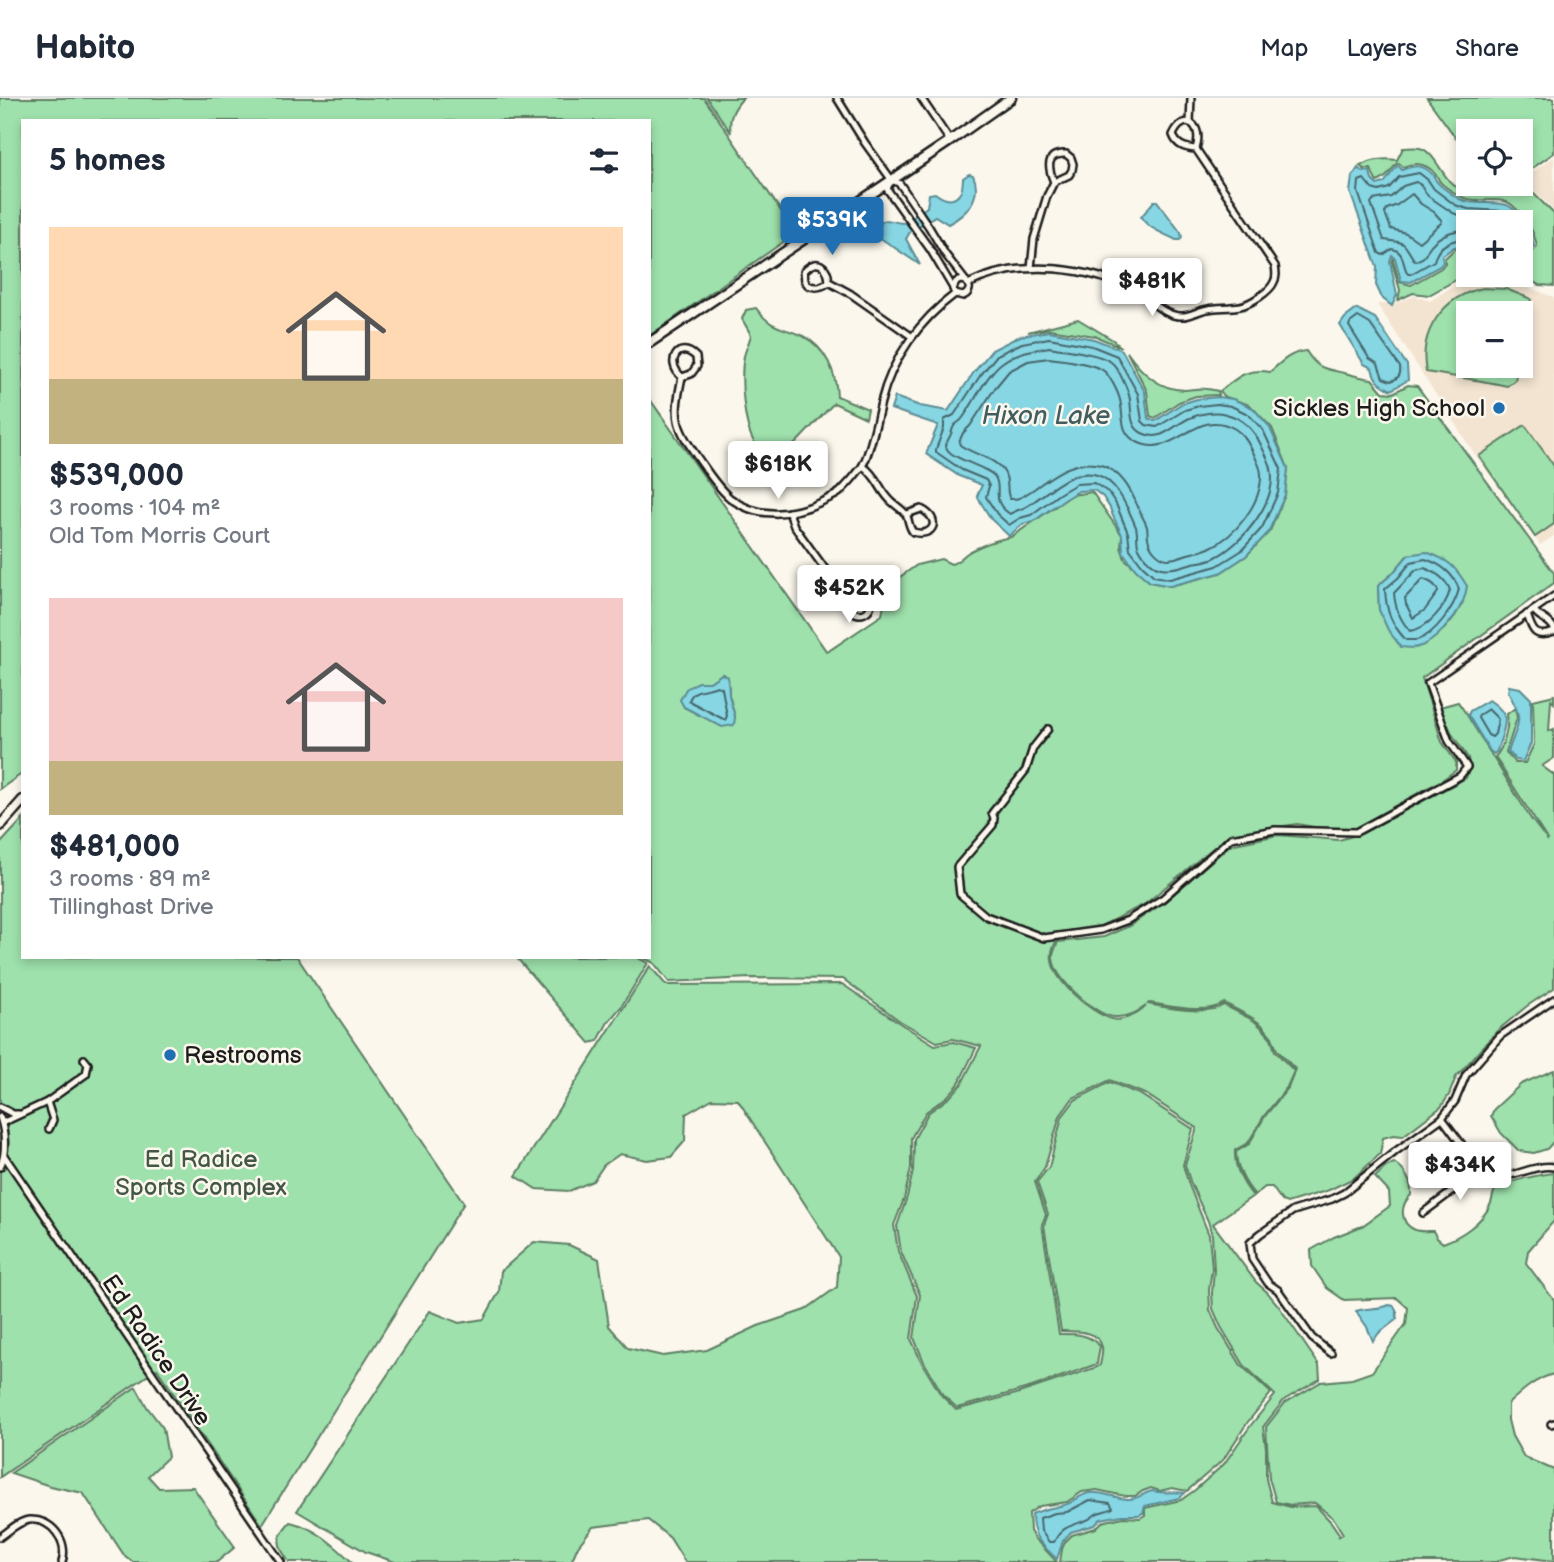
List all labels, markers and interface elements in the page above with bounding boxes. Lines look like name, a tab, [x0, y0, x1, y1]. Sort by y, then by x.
text: Habito	[35, 28, 135, 68]
text: Map	[1260, 34, 1308, 63]
text: Layers	[1346, 34, 1417, 63]
text: Share	[1455, 34, 1519, 63]
map controls	[1456, 119, 1533, 378]
button: locate	[1456, 119, 1533, 196]
icon: filters	[585, 142, 623, 180]
text: 5 homes	[49, 143, 166, 179]
pin: $539K	[783, 198, 881, 257]
text: $539K	[797, 206, 867, 234]
button: +	[1456, 210, 1533, 287]
pin: $481K	[1103, 258, 1201, 318]
text: $481K	[1118, 267, 1186, 295]
icon: home	[273, 273, 399, 399]
button: −	[1456, 301, 1533, 378]
place label: Sickles High School	[1273, 394, 1485, 423]
marker: Sickles High School	[1491, 400, 1507, 416]
water label: Hixon Lake	[982, 401, 1110, 432]
pin: $618K	[729, 442, 827, 501]
text: $618K	[744, 450, 812, 478]
text: $539,000	[49, 458, 184, 494]
text: 3 rooms · 104 m²	[49, 494, 220, 522]
text: Old Tom Morris Court	[49, 522, 270, 550]
pin: $452K	[800, 566, 898, 625]
text: $452K	[813, 574, 885, 602]
icon: home	[273, 644, 399, 770]
text: $481,000	[49, 829, 180, 865]
text: 3 rooms · 89 m²	[49, 865, 211, 893]
text: Tillinghast Drive	[49, 893, 214, 921]
place label: Restrooms	[184, 1041, 302, 1070]
marker: Restrooms	[162, 1047, 178, 1063]
pin: $434K	[1411, 1142, 1509, 1202]
park label: Ed Radice Sports Complex	[115, 1145, 287, 1202]
text: $434K	[1424, 1151, 1496, 1179]
street label: Ed Radice Drive	[95, 1269, 218, 1431]

